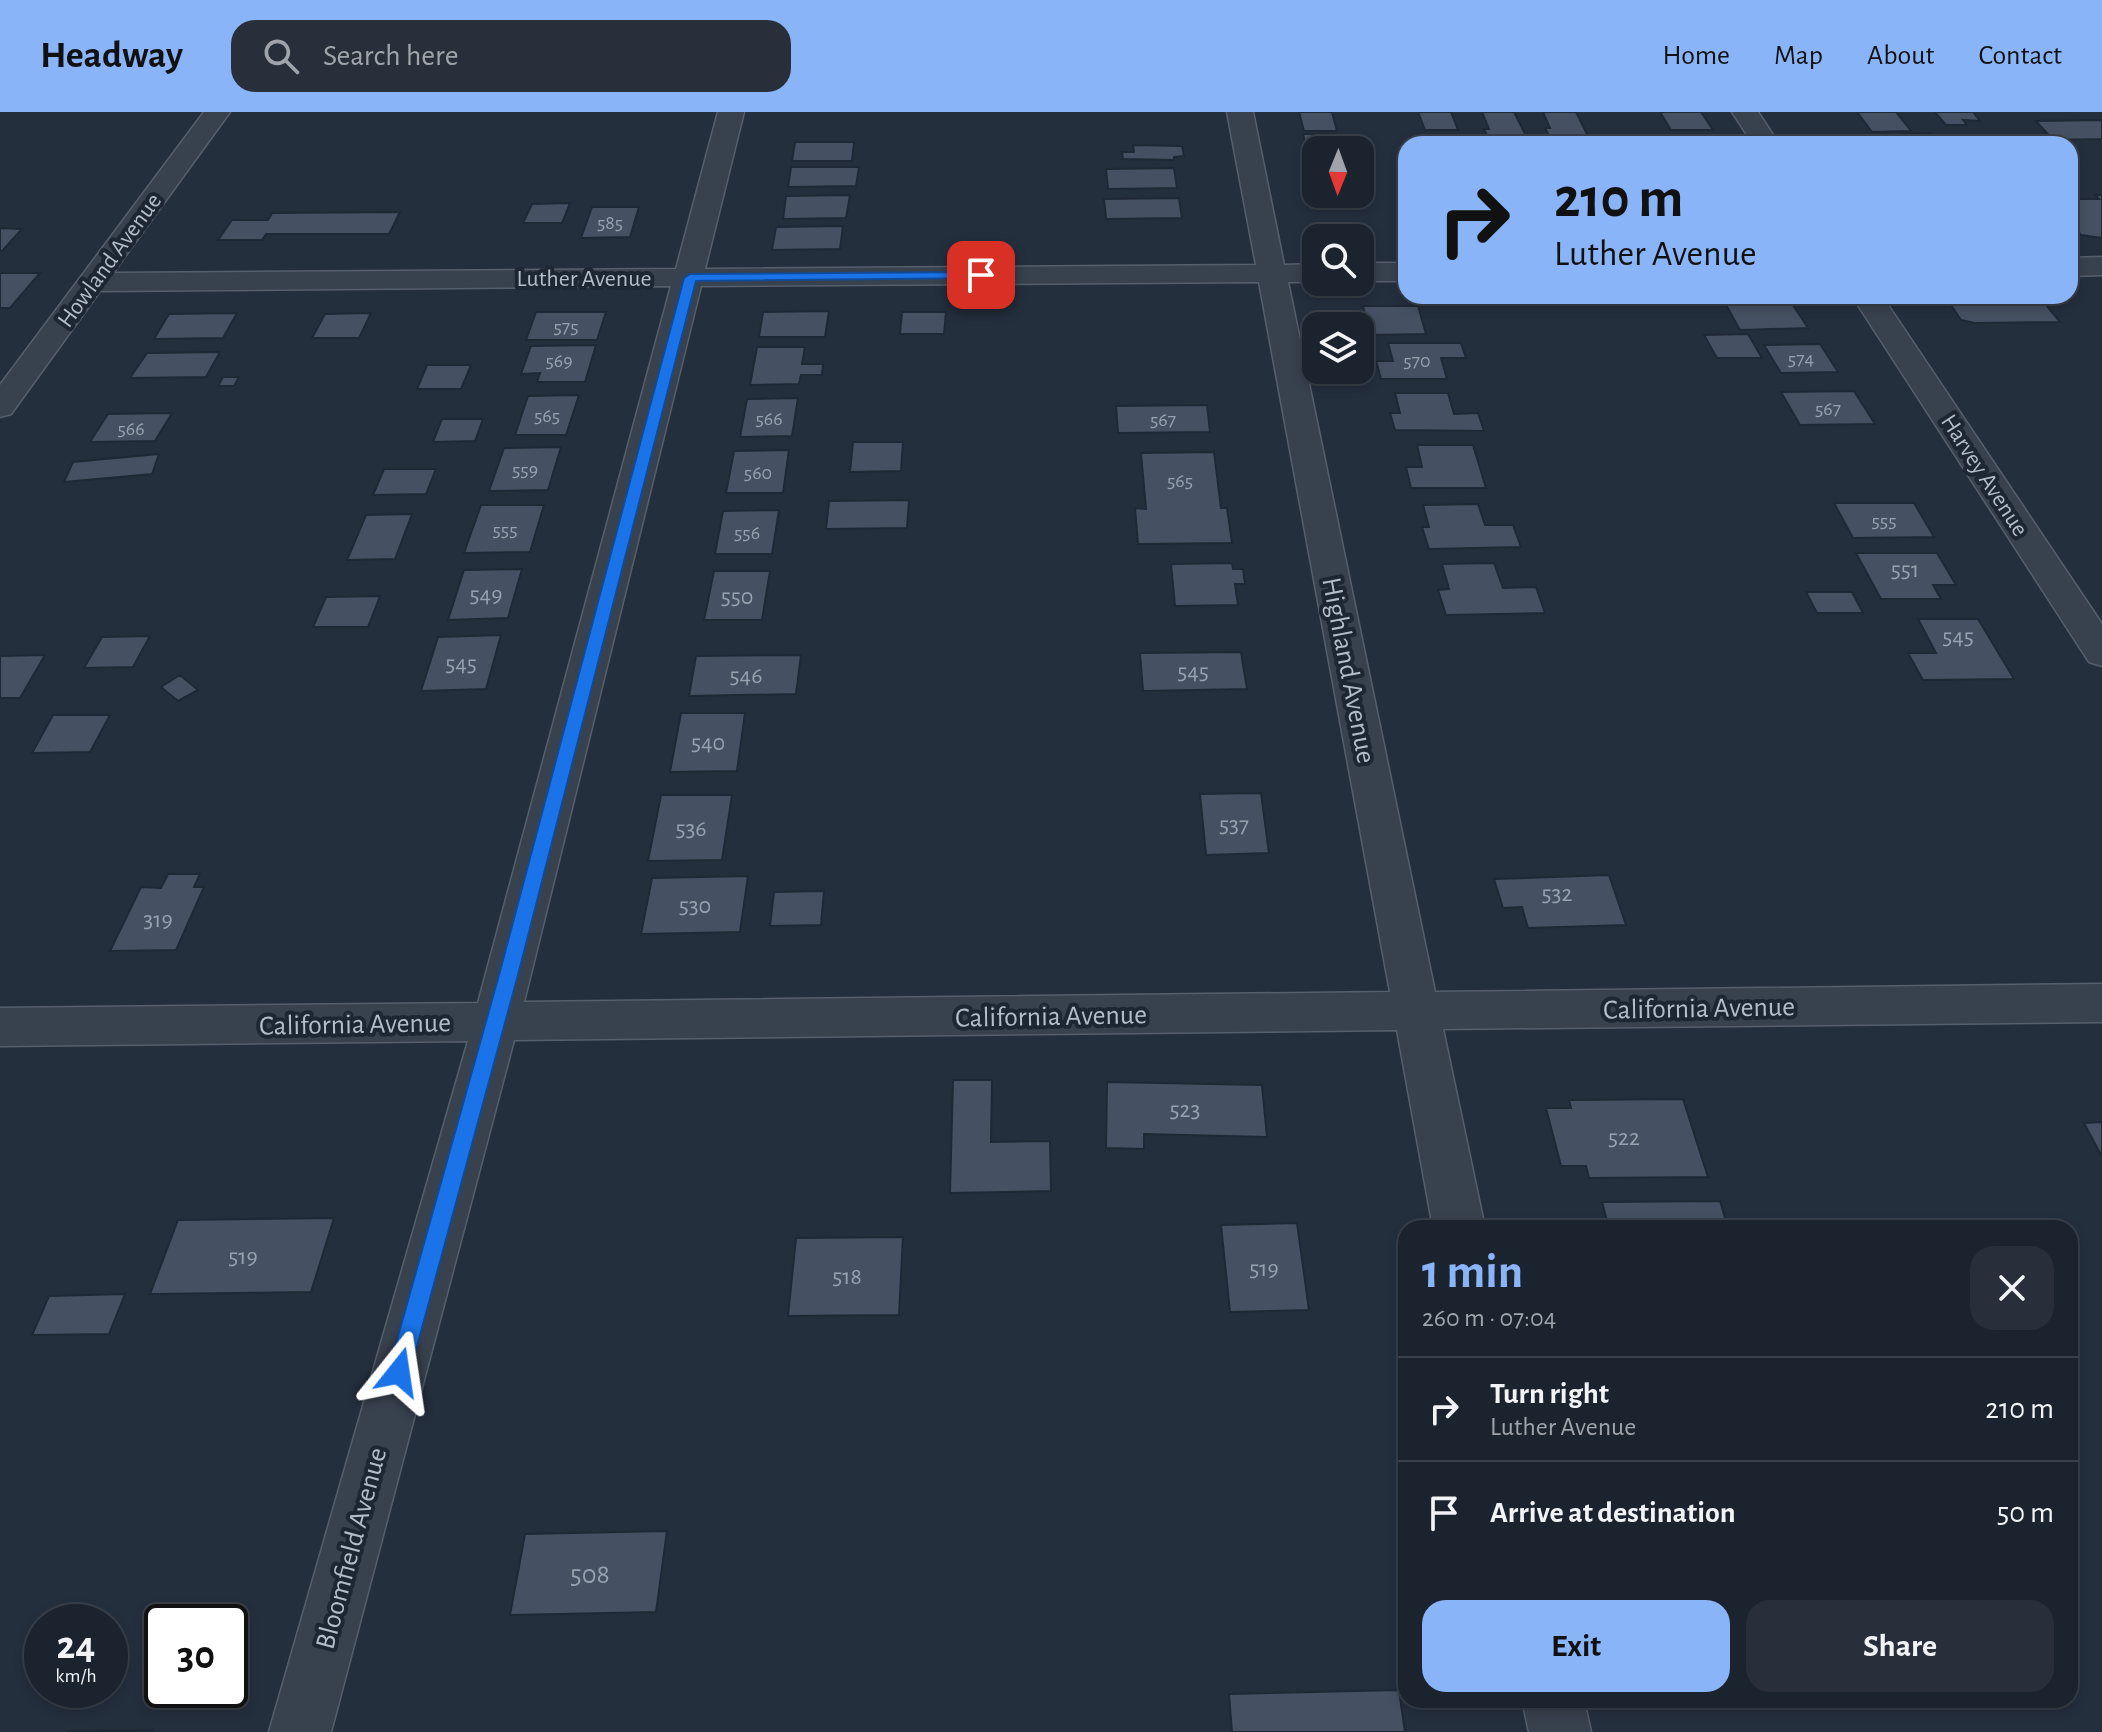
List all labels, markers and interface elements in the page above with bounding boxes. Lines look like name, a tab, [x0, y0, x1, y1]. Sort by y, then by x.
search box	[231, 20, 791, 92]
icon: search	[259, 34, 303, 78]
text: Headway	[40, 37, 183, 75]
text: Search here	[323, 41, 459, 71]
text: Home	[1663, 42, 1730, 70]
text: Map	[1774, 42, 1823, 70]
text: About	[1867, 42, 1935, 70]
text: Contact	[1979, 42, 2062, 70]
north arrow	[1302, 136, 1374, 208]
map controls	[1302, 136, 1374, 384]
icon: right	[1422, 168, 1526, 272]
text: 210 m	[1554, 171, 1683, 227]
street label: Howland Avenue	[53, 189, 166, 332]
house number: 585	[597, 213, 623, 233]
button: search	[1302, 224, 1374, 296]
text: Luther Avenue	[1554, 236, 1757, 272]
pin	[947, 241, 1015, 309]
icon: arrive	[959, 253, 1003, 297]
street label: Luther Avenue	[516, 267, 652, 291]
button: layers	[1302, 312, 1374, 384]
house number: 575	[553, 317, 579, 337]
house number: 574	[1788, 349, 1814, 369]
house number: 569	[545, 351, 573, 371]
house number: 570	[1403, 351, 1431, 371]
house number: 567	[1815, 399, 1841, 419]
house number: 565	[534, 406, 560, 426]
house number: 566	[755, 409, 783, 429]
house number: 567	[1150, 410, 1176, 430]
street label: Harvey Avenue	[1936, 410, 2032, 541]
house number: 566	[117, 419, 145, 439]
house number: 559	[512, 460, 538, 480]
house number: 560	[744, 463, 772, 483]
house number: 565	[1167, 471, 1193, 491]
house number: 555	[1871, 511, 1897, 531]
house number: 555	[492, 520, 518, 540]
house number: 556	[734, 523, 760, 543]
house number: 551	[1891, 558, 1919, 582]
street label: Highland Avenue	[1316, 575, 1380, 766]
house number: 549	[470, 583, 502, 607]
house number: 550	[721, 585, 753, 609]
house number: 545	[1942, 625, 1974, 649]
house number: 545	[445, 652, 477, 676]
house number: 545	[1177, 660, 1209, 684]
house number: 546	[730, 664, 762, 688]
house number: 540	[691, 731, 725, 755]
house number: 537	[1219, 813, 1249, 837]
house number: 536	[675, 817, 707, 841]
house number: 532	[1542, 882, 1572, 906]
house number: 530	[679, 894, 711, 918]
house number: 319	[143, 908, 173, 932]
street label: California Avenue	[1603, 993, 1795, 1025]
street label: California Avenue	[955, 1001, 1147, 1033]
street label: California Avenue	[259, 1009, 451, 1041]
house number: 523	[1170, 1098, 1200, 1122]
house number: 522	[1608, 1126, 1640, 1150]
house number: 519	[228, 1245, 258, 1269]
button: close	[1970, 1246, 2054, 1330]
text: 1 min	[1422, 1249, 1523, 1297]
house number: 519	[1249, 1257, 1279, 1281]
house number: 518	[832, 1265, 862, 1289]
text: 260 m · 07:04	[1422, 1305, 1556, 1331]
position arrow	[357, 1330, 441, 1414]
text: Turn right	[1490, 1379, 1609, 1409]
icon: right	[1422, 1387, 1466, 1431]
text: 210 m	[1985, 1394, 2054, 1424]
text: Luther Avenue	[1490, 1414, 1636, 1440]
street label: Bloomfield Avenue	[312, 1445, 392, 1652]
icon: arrive	[1422, 1491, 1466, 1535]
text: Arrive at destination	[1490, 1498, 1736, 1528]
text: 50 m	[1997, 1498, 2054, 1528]
house number: 508	[570, 1561, 610, 1589]
button: Exit	[1422, 1600, 1730, 1692]
button: Share	[1746, 1600, 2054, 1692]
speed limit sign: 30	[144, 1604, 248, 1708]
text: 24	[57, 1626, 95, 1666]
text: km/h	[55, 1666, 97, 1686]

